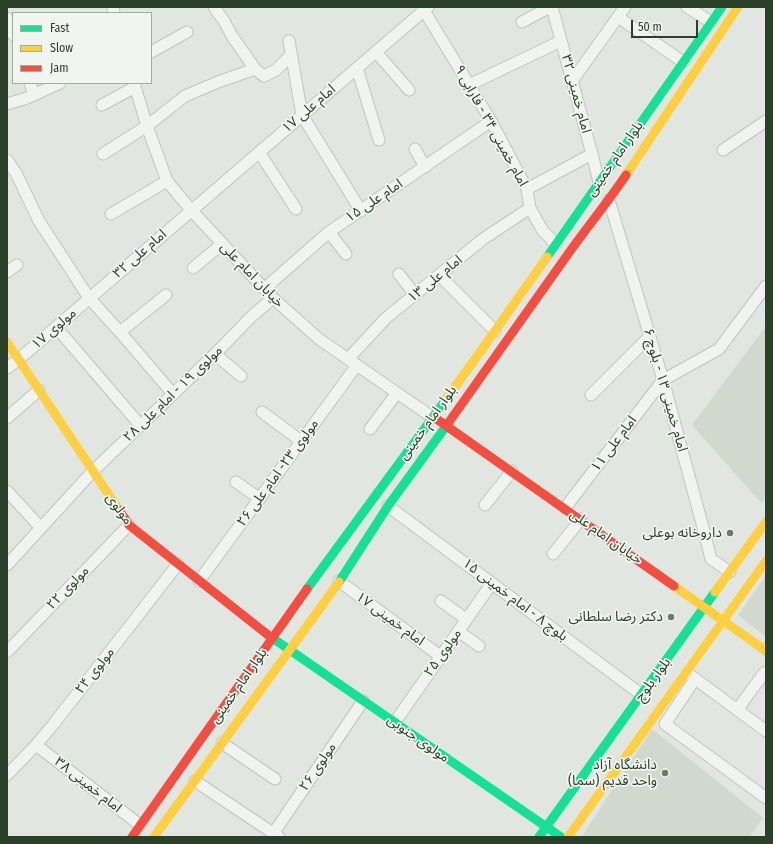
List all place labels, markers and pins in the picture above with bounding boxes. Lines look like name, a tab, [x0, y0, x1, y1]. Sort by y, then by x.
place label: داروخانه بوعلی	[642, 525, 722, 541]
marker: داروخانه بوعلی	[725, 528, 735, 538]
place label: دکتر رضا سلطانی	[569, 609, 663, 625]
marker: دکتر رضا سلطانی	[666, 612, 676, 622]
place label: دانشگاه آزاد واحد قدیم (سما)	[568, 757, 657, 790]
marker: دانشگاه آزاد واحد قدیم (سما)	[660, 768, 670, 778]

